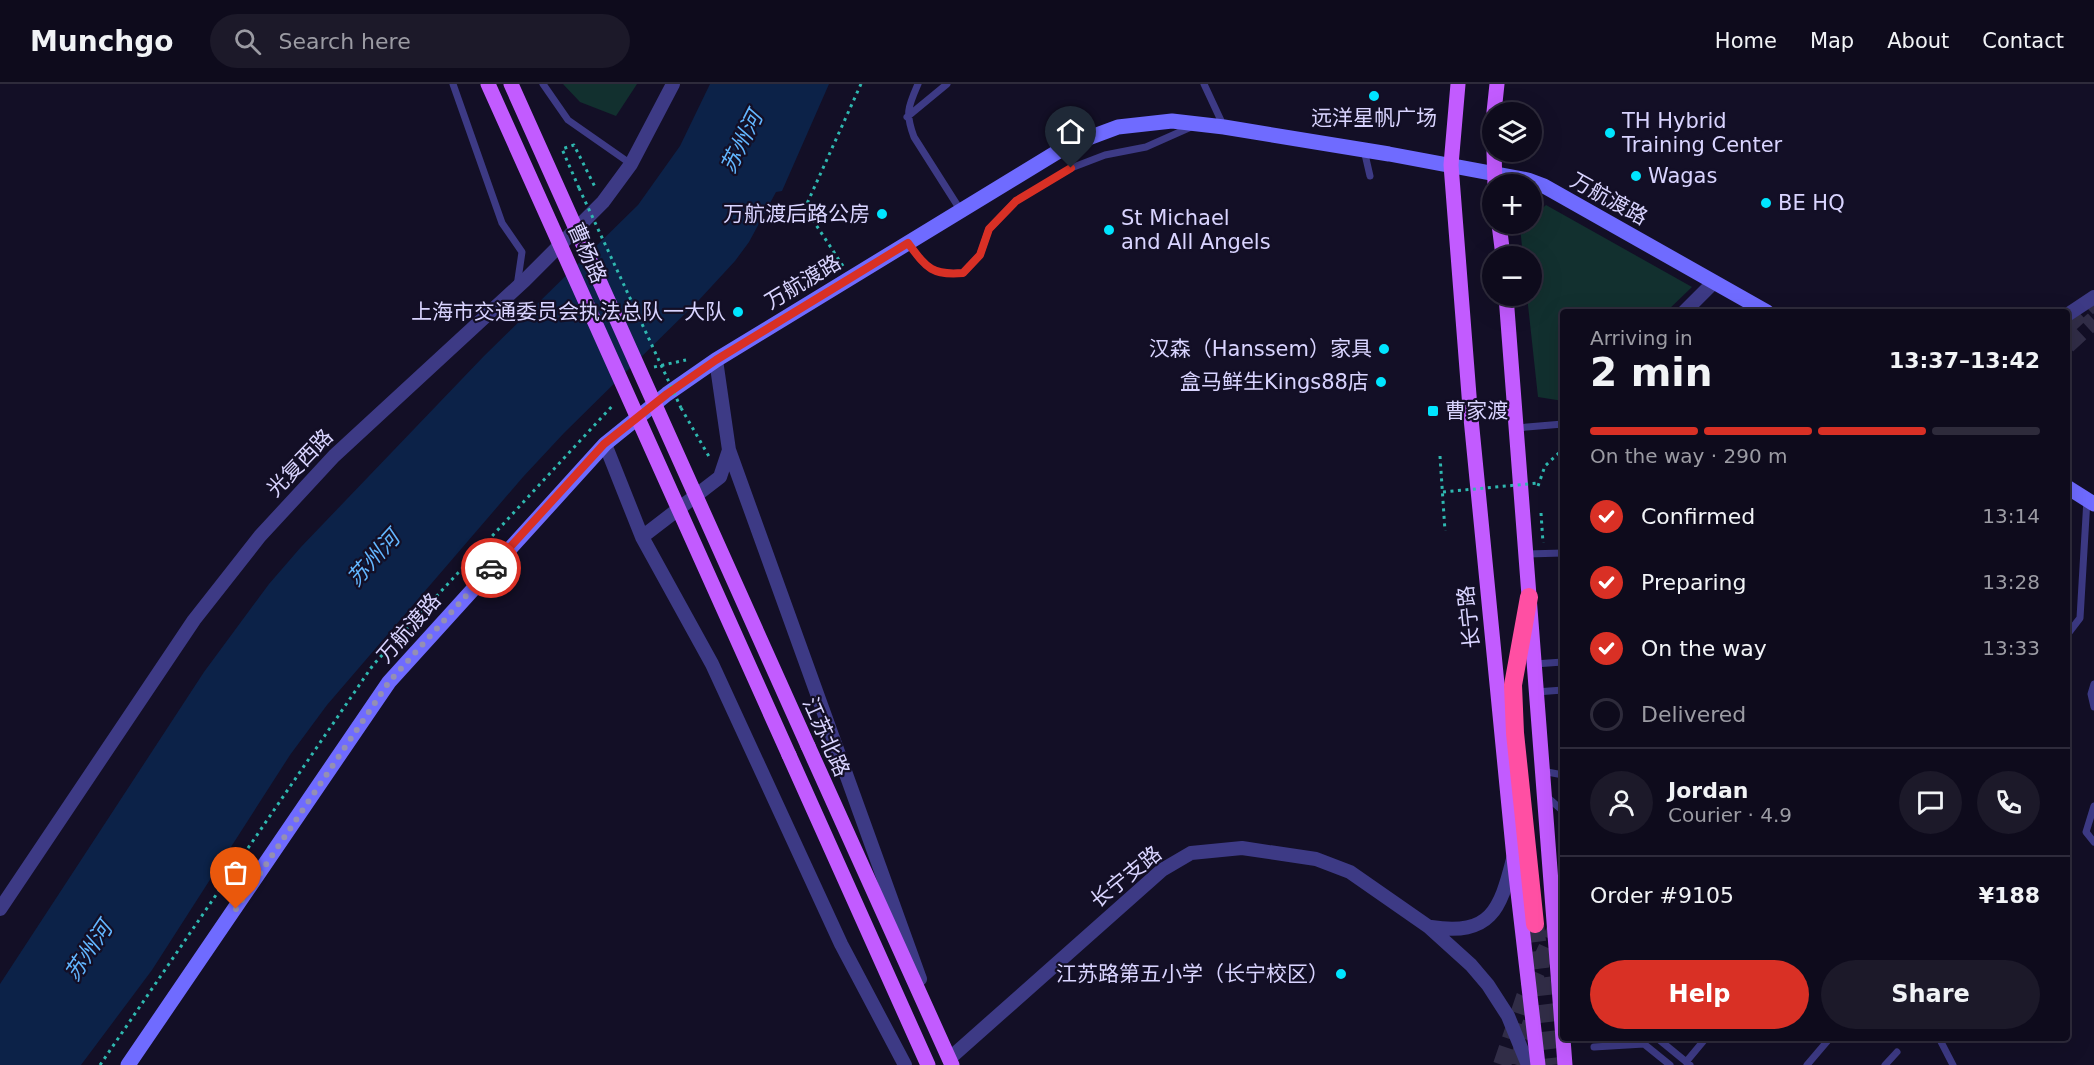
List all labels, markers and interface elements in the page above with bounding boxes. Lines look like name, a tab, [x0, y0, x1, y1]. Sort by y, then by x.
search box	[210, 14, 630, 68]
text: Munchgo	[30, 25, 174, 58]
icon: search	[231, 25, 264, 58]
text: Search here	[279, 29, 411, 54]
text: Home	[1715, 29, 1777, 53]
text: Map	[1810, 29, 1854, 53]
text: About	[1887, 29, 1949, 53]
text: Contact	[1982, 29, 2064, 53]
marker: 远洋星帆广场	[1367, 89, 1381, 103]
map controls	[1482, 102, 1542, 306]
button: layers	[1482, 102, 1542, 162]
water label: 苏州河	[715, 104, 769, 177]
pin	[1045, 106, 1096, 168]
place label: 远洋星帆广场	[1311, 106, 1437, 130]
place label: TH Hybrid Training Center	[1621, 109, 1783, 157]
icon: home	[1054, 115, 1087, 148]
marker: TH Hybrid Training Center	[1603, 126, 1617, 140]
place label: Wagas	[1648, 164, 1717, 188]
street label: 万航渡路	[1566, 168, 1652, 230]
marker: Wagas	[1629, 169, 1643, 183]
button: +	[1482, 174, 1542, 234]
place label: BE HQ	[1778, 191, 1845, 215]
marker: BE HQ	[1759, 196, 1773, 210]
place label: 万航渡后路公房	[723, 202, 870, 226]
place label: St Michael and All Angels	[1121, 206, 1271, 254]
marker: 万航渡后路公房	[875, 207, 889, 221]
street label: 曹杨路	[563, 219, 611, 287]
marker: St Michael and All Angels	[1102, 223, 1116, 237]
button: −	[1482, 246, 1542, 306]
street label: 万航渡路	[761, 250, 845, 314]
place label: 上海市交通委员会执法总队一大队	[411, 300, 726, 324]
marker: 上海市交通委员会执法总队一大队	[731, 305, 745, 319]
text: Arriving in	[1590, 326, 1693, 350]
place label: 汉森（Hanssem）家具	[1149, 337, 1372, 361]
marker: 汉森（Hanssem）家具	[1377, 342, 1391, 356]
text: 13:37–13:42	[1889, 348, 2040, 373]
text: 2 min	[1590, 350, 1712, 395]
place label: 盒马鲜生Kings88店	[1180, 370, 1369, 394]
marker: 盒马鲜生Kings88店	[1374, 375, 1388, 389]
place label: 曹家渡	[1445, 399, 1508, 423]
marker: 曹家渡	[1426, 404, 1440, 418]
street label: 光复西路	[262, 424, 338, 502]
text: On the way · 290 m	[1590, 444, 1788, 468]
icon: check	[1590, 500, 1623, 533]
text: Confirmed	[1641, 504, 1755, 529]
text: 13:14	[1982, 504, 2040, 528]
water label: 苏州河	[342, 522, 407, 591]
courier	[461, 538, 521, 598]
icon: car	[475, 552, 508, 585]
icon: check	[1590, 566, 1623, 599]
text: Preparing	[1641, 570, 1747, 595]
text: 13:28	[1982, 570, 2040, 594]
street label: 长宁路	[1454, 584, 1484, 650]
street label: 万航渡路	[372, 588, 446, 668]
icon: check	[1590, 632, 1623, 665]
text: On the way	[1641, 636, 1767, 661]
text: 13:33	[1982, 636, 2040, 660]
street label: 江苏北路	[798, 694, 854, 780]
text: Delivered	[1641, 702, 1746, 727]
button: person	[1590, 771, 1653, 834]
button: chat	[1899, 771, 1962, 834]
button: phone	[1977, 771, 2040, 834]
text: Jordan	[1668, 778, 1748, 803]
text: Courier · 4.9	[1668, 803, 1792, 827]
street label: 长宁支路	[1086, 841, 1166, 913]
pin	[210, 847, 261, 909]
icon: bag	[219, 856, 252, 889]
text: Order #9105	[1590, 883, 1734, 908]
text: ¥188	[1979, 883, 2040, 908]
water label: 苏州河	[60, 914, 119, 986]
button: Help	[1590, 960, 1809, 1029]
button: Share	[1821, 960, 2040, 1029]
place label: 江苏路第五小学（长宁校区）	[1056, 962, 1329, 986]
marker: 江苏路第五小学（长宁校区）	[1334, 967, 1348, 981]

